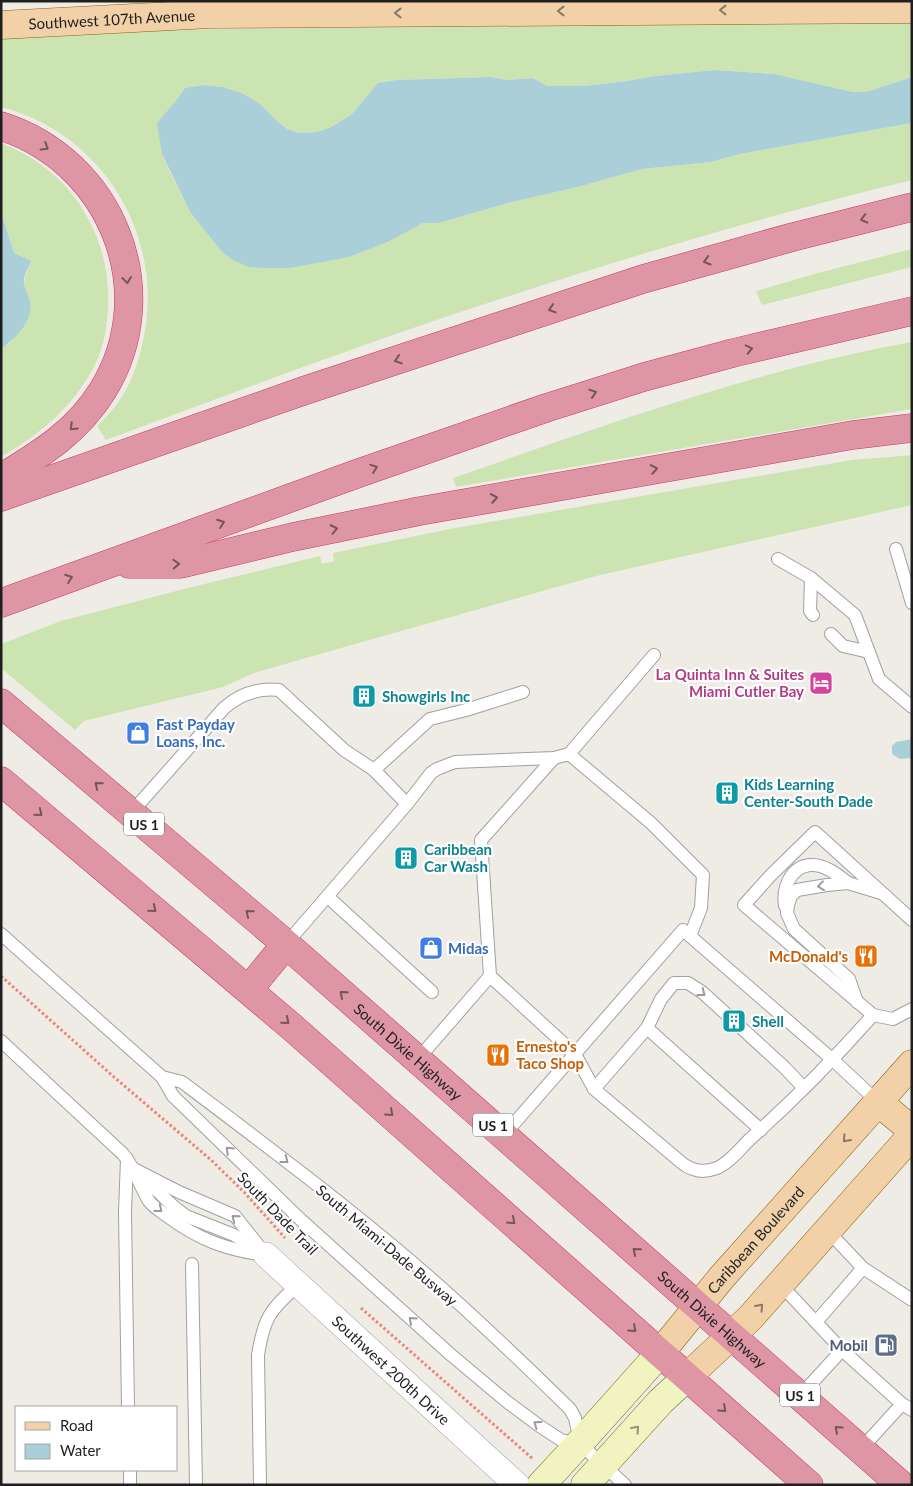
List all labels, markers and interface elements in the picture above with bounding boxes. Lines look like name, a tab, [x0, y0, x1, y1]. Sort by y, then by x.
one-way arrow	[719, 5, 726, 15]
street label: Southwest 107th Avenue	[28, 6, 196, 33]
one-way arrow	[556, 6, 564, 17]
one-way arrow	[394, 8, 402, 18]
one-way arrow	[40, 140, 49, 150]
one-way arrow	[860, 213, 869, 224]
one-way arrow	[703, 255, 712, 266]
one-way arrow	[121, 276, 132, 284]
one-way arrow	[549, 303, 557, 313]
one-way arrow	[745, 344, 754, 355]
one-way arrow	[394, 354, 403, 364]
one-way arrow	[588, 389, 596, 399]
one-way arrow	[70, 421, 79, 430]
one-way arrow	[369, 464, 378, 474]
one-way arrow	[649, 465, 658, 475]
one-way arrow	[489, 493, 498, 503]
one-way arrow	[217, 519, 225, 529]
one-way arrow	[330, 524, 339, 534]
one-way arrow	[172, 558, 180, 569]
one-way arrow	[65, 574, 73, 584]
place label: La Quinta Inn & Suites Miami Cutler Bay	[656, 665, 804, 700]
hotel icon: La Quinta Inn & Suites Miami Cutler Bay	[808, 670, 834, 696]
building icon: Showgirls Inc	[351, 683, 377, 709]
place label: Showgirls Inc	[382, 687, 470, 705]
place label: Fast Payday Loans, Inc.	[156, 715, 235, 750]
shop icon: Fast Payday Loans, Inc.	[125, 720, 151, 746]
place label: Kids Learning Center-South Dade	[744, 775, 873, 810]
building icon: Kids Learning Center-South Dade	[714, 780, 740, 806]
one-way arrow	[95, 782, 104, 791]
one-way arrow	[33, 807, 42, 816]
road number: US 1	[124, 812, 164, 836]
place label: Caribbean Car Wash	[424, 840, 492, 875]
building icon: Caribbean Car Wash	[393, 845, 419, 871]
one-way arrow	[817, 880, 825, 891]
one-way arrow	[148, 903, 157, 912]
one-way arrow	[246, 910, 255, 919]
shop icon: Midas	[418, 935, 444, 961]
place label: Midas	[448, 939, 489, 957]
restaurant icon: McDonald's	[853, 943, 879, 969]
place label: McDonald's	[769, 947, 848, 965]
one-way arrow	[696, 987, 705, 995]
one-way arrow	[339, 990, 348, 999]
street label: South Dixie Highway	[350, 999, 466, 1104]
building icon: Shell	[721, 1008, 747, 1034]
place label: Shell	[752, 1012, 784, 1030]
one-way arrow	[280, 1016, 289, 1025]
place label: Ernesto's Taco Shop	[516, 1037, 584, 1072]
restaurant icon: Ernesto's Taco Shop	[485, 1042, 511, 1068]
one-way arrow	[384, 1108, 393, 1116]
road number: US 1	[473, 1114, 513, 1136]
one-way arrow	[843, 1133, 852, 1142]
one-way arrow	[225, 1147, 234, 1156]
one-way arrow	[279, 1154, 289, 1163]
street label: South Dade Trail	[234, 1168, 322, 1258]
street label: South Miami-Dade Busway	[313, 1181, 461, 1310]
street label: Caribbean Boulevard	[703, 1182, 808, 1297]
one-way arrow	[153, 1204, 162, 1212]
one-way arrow	[231, 1215, 240, 1224]
one-way arrow	[506, 1215, 515, 1224]
one-way arrow	[633, 1248, 642, 1257]
street label: South Dixie Highway	[654, 1267, 770, 1372]
one-way arrow	[754, 1303, 763, 1312]
street label: Southwest 200th Drive	[329, 1311, 454, 1428]
one-way arrow	[408, 1317, 417, 1326]
one-way arrow	[628, 1323, 637, 1332]
fuel station icon: Mobil	[873, 1332, 899, 1358]
place label: Mobil	[829, 1336, 868, 1354]
road number: US 1	[780, 1384, 820, 1406]
one-way arrow	[718, 1404, 727, 1413]
legend	[15, 1406, 178, 1471]
text: Road	[60, 1416, 93, 1434]
one-way arrow	[533, 1421, 543, 1430]
one-way arrow	[630, 1425, 639, 1434]
one-way arrow	[835, 1426, 844, 1435]
text: Water	[60, 1441, 101, 1459]

